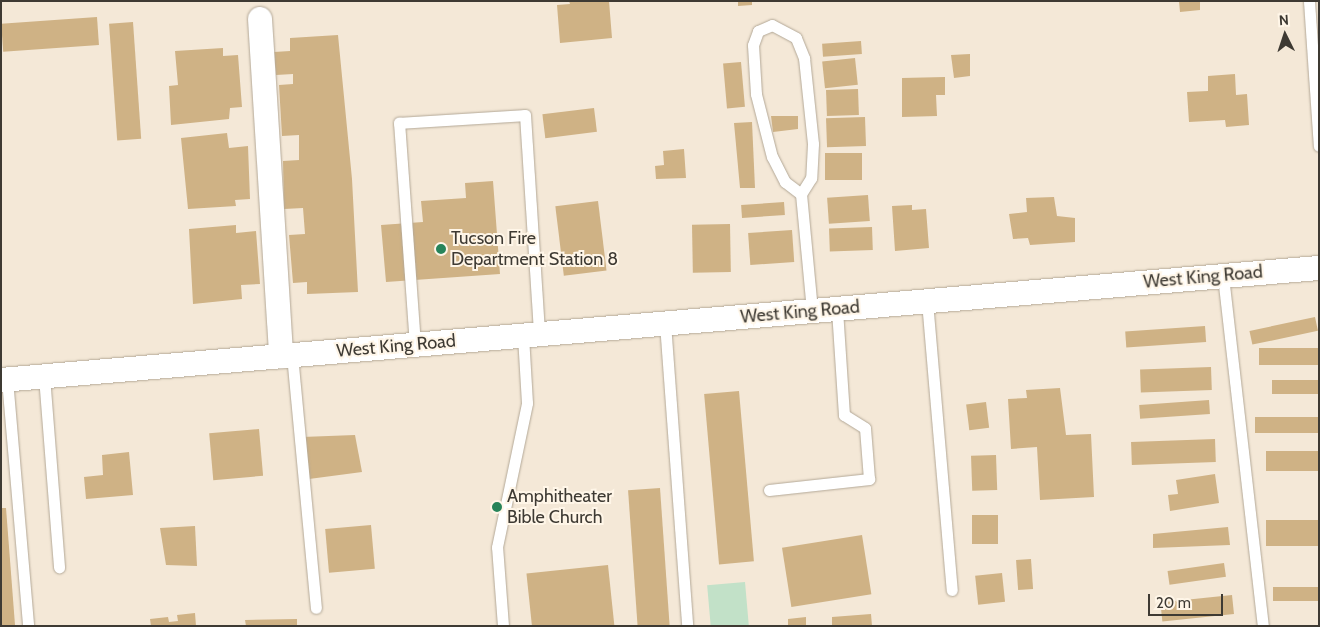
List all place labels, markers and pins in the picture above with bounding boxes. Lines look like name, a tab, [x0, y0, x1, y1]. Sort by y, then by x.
place label: Tucson Fire Department Station 8	[451, 228, 618, 270]
marker: Tucson Fire Department Station 8	[435, 243, 447, 255]
place label: Amphitheater Bible Church	[507, 486, 612, 528]
marker: Amphitheater Bible Church	[491, 501, 503, 513]

